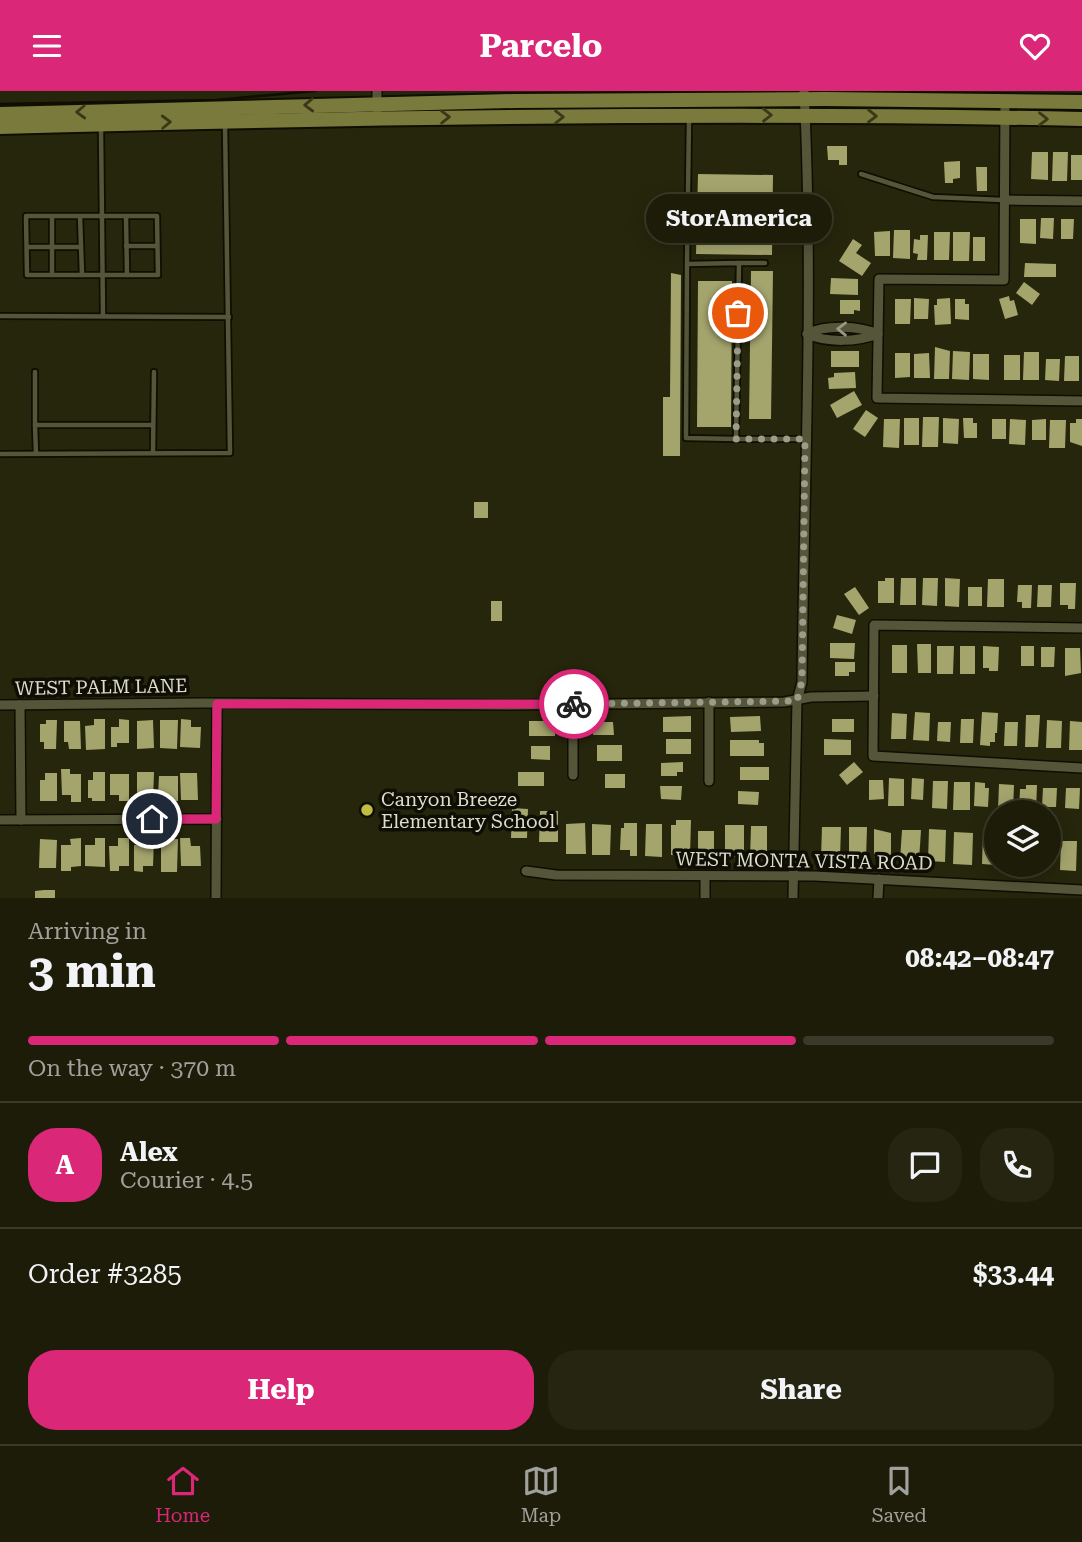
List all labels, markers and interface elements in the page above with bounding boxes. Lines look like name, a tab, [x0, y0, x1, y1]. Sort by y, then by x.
icon: menu	[28, 27, 66, 65]
text: Parcelo	[480, 27, 602, 65]
icon: heart	[1016, 27, 1054, 65]
one-way arrow	[303, 97, 314, 112]
one-way arrow	[75, 104, 86, 120]
one-way arrow	[762, 107, 773, 123]
one-way arrow	[867, 108, 877, 124]
one-way arrow	[554, 109, 565, 125]
one-way arrow	[440, 110, 451, 125]
one-way arrow	[1038, 111, 1049, 126]
one-way arrow	[161, 114, 172, 130]
callout: StorAmerica	[645, 194, 831, 243]
text: StorAmerica	[666, 205, 812, 232]
pin	[708, 283, 768, 343]
icon: bag	[719, 294, 757, 332]
one-way arrow	[836, 321, 847, 336]
courier	[539, 669, 609, 739]
street label: WEST PALM LANE	[15, 674, 187, 700]
icon: bike	[555, 685, 593, 723]
place label: Canyon Breeze Elementary School	[381, 788, 555, 833]
pin	[122, 789, 182, 849]
icon: home	[133, 800, 171, 838]
map controls	[984, 800, 1061, 877]
button: layers	[984, 800, 1061, 877]
marker: Canyon Breeze Elementary School	[359, 802, 375, 818]
street label: WEST MONTA VISTA ROAD	[675, 847, 933, 875]
text: Arriving in	[28, 918, 147, 945]
text: 08:42–08:47	[905, 943, 1054, 973]
text: 3 min	[28, 944, 156, 998]
text: On the way · 370 m	[28, 1055, 236, 1082]
button: chat	[888, 1128, 962, 1202]
button: phone	[980, 1128, 1054, 1202]
text: Alex	[120, 1137, 178, 1167]
text: A	[56, 1150, 74, 1180]
text: Courier · 4.5	[120, 1167, 253, 1194]
text: Order #3285	[28, 1259, 182, 1289]
text: $33.44	[973, 1259, 1054, 1289]
button: Help	[28, 1350, 534, 1430]
button: Share	[548, 1350, 1054, 1430]
tab: Home	[155, 1462, 210, 1527]
tab: Map	[521, 1462, 561, 1527]
tab: Saved	[872, 1462, 927, 1527]

